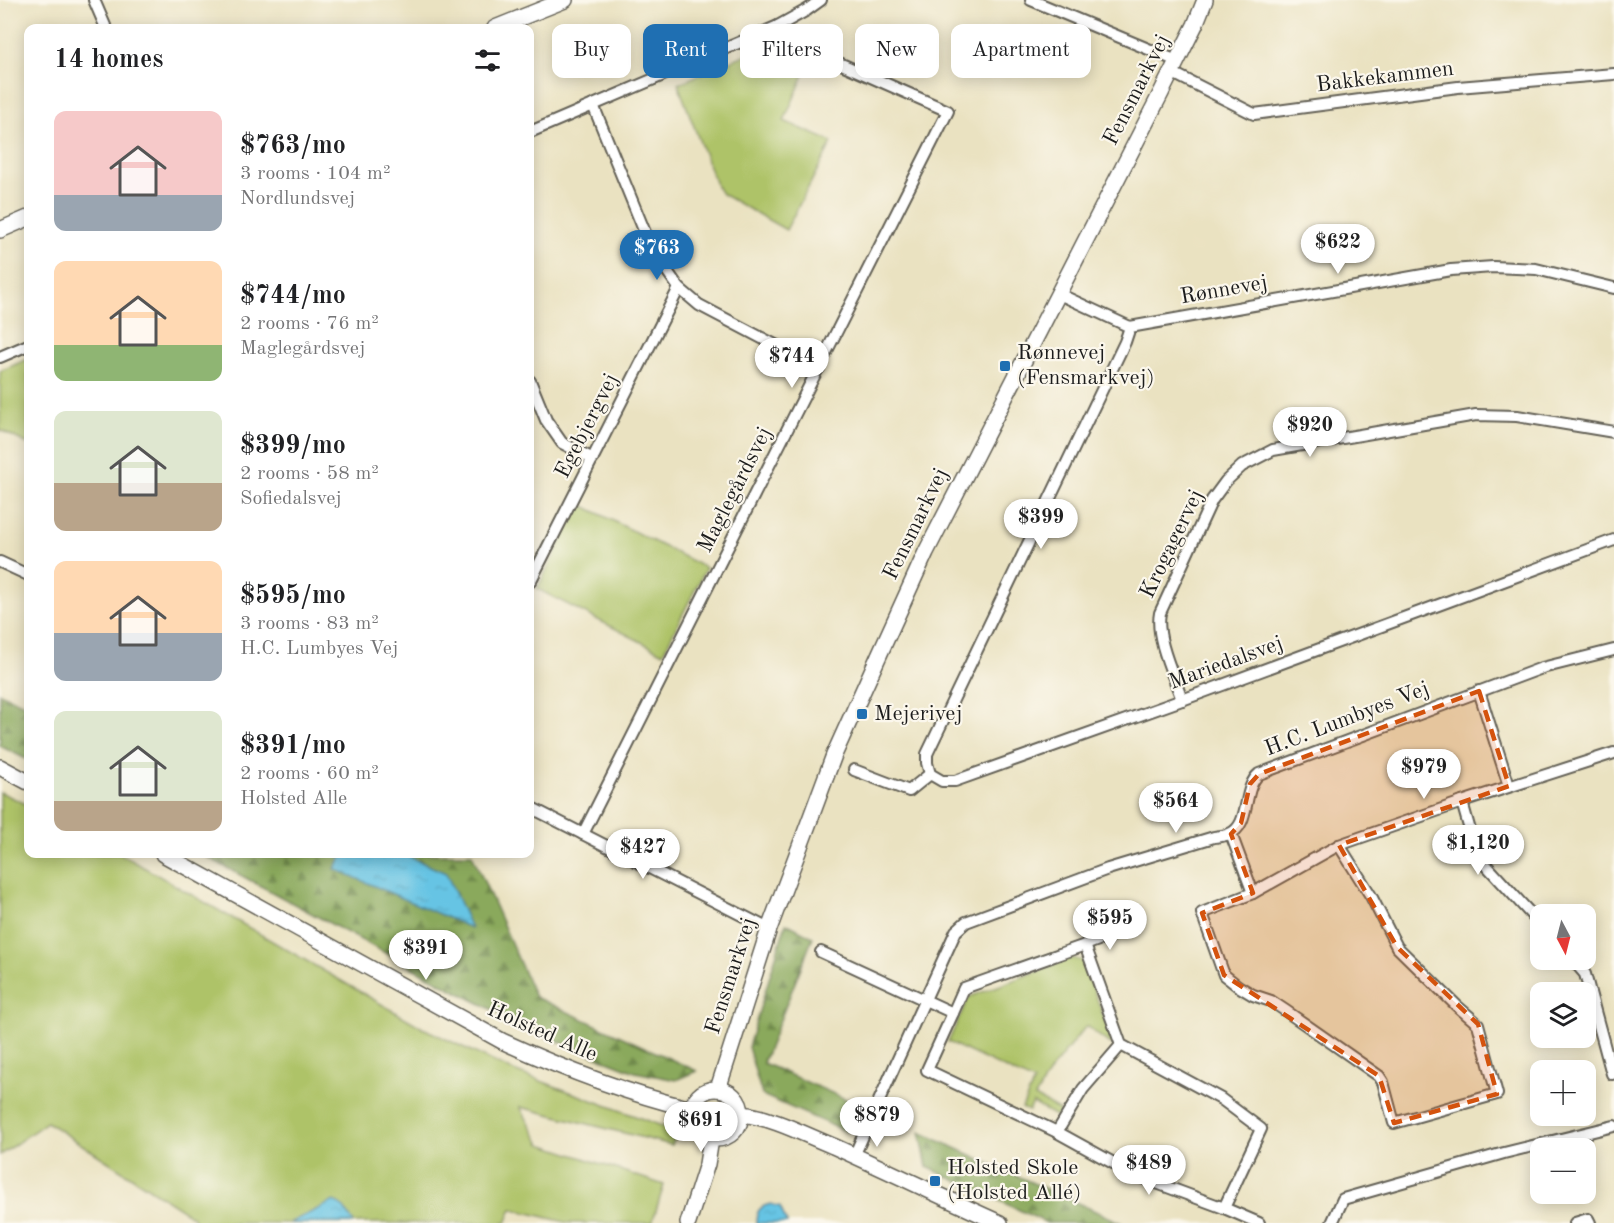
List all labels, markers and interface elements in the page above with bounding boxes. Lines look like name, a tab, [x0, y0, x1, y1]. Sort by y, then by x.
chip: Buy	[552, 24, 631, 78]
chip: Rent	[643, 24, 728, 78]
chip: Filters	[740, 24, 843, 78]
chip: New	[855, 24, 939, 78]
chip: Apartment	[951, 24, 1091, 78]
street label: Fensmarkvej	[1100, 31, 1174, 149]
icon: filters	[471, 44, 504, 77]
text: 14 homes	[54, 47, 163, 73]
street label: Bakkekammen	[1315, 58, 1455, 96]
text: $763/mo	[240, 133, 346, 159]
icon: home	[102, 135, 174, 207]
text: 3 rooms · 104 m²	[240, 164, 390, 184]
text: Nordlundsvej	[240, 189, 355, 209]
pin: $622	[1302, 224, 1374, 275]
pin: $763	[621, 230, 693, 281]
text: $622	[1315, 233, 1361, 253]
text: $763	[634, 239, 680, 259]
street label: Rønnevej	[1179, 271, 1269, 309]
text: $744/mo	[240, 283, 346, 309]
icon: home	[102, 285, 174, 357]
text: 2 rooms · 76 m²	[240, 314, 379, 334]
pin: $744	[756, 338, 828, 389]
text: Maglegårdsvej	[240, 339, 365, 359]
place label: Rønnevej (Fensmarkvej)	[1017, 342, 1155, 389]
text: $744	[769, 347, 815, 367]
marker: Rønnevej (Fensmarkvej)	[998, 359, 1012, 373]
street label: Egebjergvej	[551, 370, 623, 482]
pin: $920	[1274, 407, 1346, 458]
text: $920	[1287, 416, 1333, 436]
street label: Maglegårdsvej	[694, 424, 776, 556]
text: $399/mo	[240, 433, 346, 459]
icon: home	[102, 435, 174, 507]
text: 2 rooms · 58 m²	[240, 464, 379, 484]
street label: Fensmarkvej	[880, 465, 952, 583]
street label: Krogagervej	[1136, 486, 1208, 602]
text: Sofiedalsvej	[240, 489, 342, 509]
pin: $399	[1005, 499, 1077, 550]
text: $399	[1018, 508, 1064, 528]
text: $595/mo	[240, 583, 346, 609]
icon: home	[102, 585, 174, 657]
text: 3 rooms · 83 m²	[240, 614, 379, 634]
street label: Mariedalsvej	[1166, 632, 1286, 694]
text: H.C. Lumbyes Vej	[240, 639, 398, 659]
street label: H.C. Lumbyes Vej	[1262, 678, 1432, 760]
place label: Mejerivej	[874, 703, 962, 725]
marker: Mejerivej	[855, 707, 869, 721]
text: $391/mo	[240, 733, 346, 759]
icon: home	[102, 735, 174, 807]
pin: $979	[1388, 749, 1460, 800]
text: $979	[1401, 758, 1447, 778]
text: 2 rooms · 60 m²	[240, 764, 379, 784]
pin: $564	[1140, 783, 1212, 834]
text: Holsted Alle	[240, 789, 347, 809]
text: $564	[1153, 792, 1199, 812]
pin: $1,120	[1429, 825, 1527, 876]
pin: $427	[607, 829, 679, 880]
text: $1,120	[1446, 834, 1510, 854]
text: $427	[620, 838, 666, 858]
pin: $595	[1074, 900, 1146, 951]
north arrow	[1530, 904, 1596, 970]
map controls	[1530, 904, 1596, 1204]
text: $595	[1087, 909, 1133, 929]
street label: Fensmarkvej	[702, 915, 760, 1037]
pin: $391	[390, 930, 462, 981]
text: $391	[403, 939, 449, 959]
button: layers	[1530, 982, 1596, 1048]
street label: Holsted Alle	[484, 998, 600, 1066]
button: +	[1530, 1060, 1596, 1126]
pin: $879	[841, 1097, 913, 1148]
pin: $691	[665, 1102, 737, 1153]
text: $879	[854, 1106, 900, 1126]
text: $691	[678, 1111, 724, 1131]
button: −	[1530, 1138, 1596, 1204]
pin: $489	[1113, 1145, 1185, 1196]
text: $489	[1126, 1154, 1172, 1174]
place label: Holsted Skole (Holsted Allé)	[947, 1157, 1081, 1204]
marker: Holsted Skole (Holsted Allé)	[928, 1174, 942, 1188]

